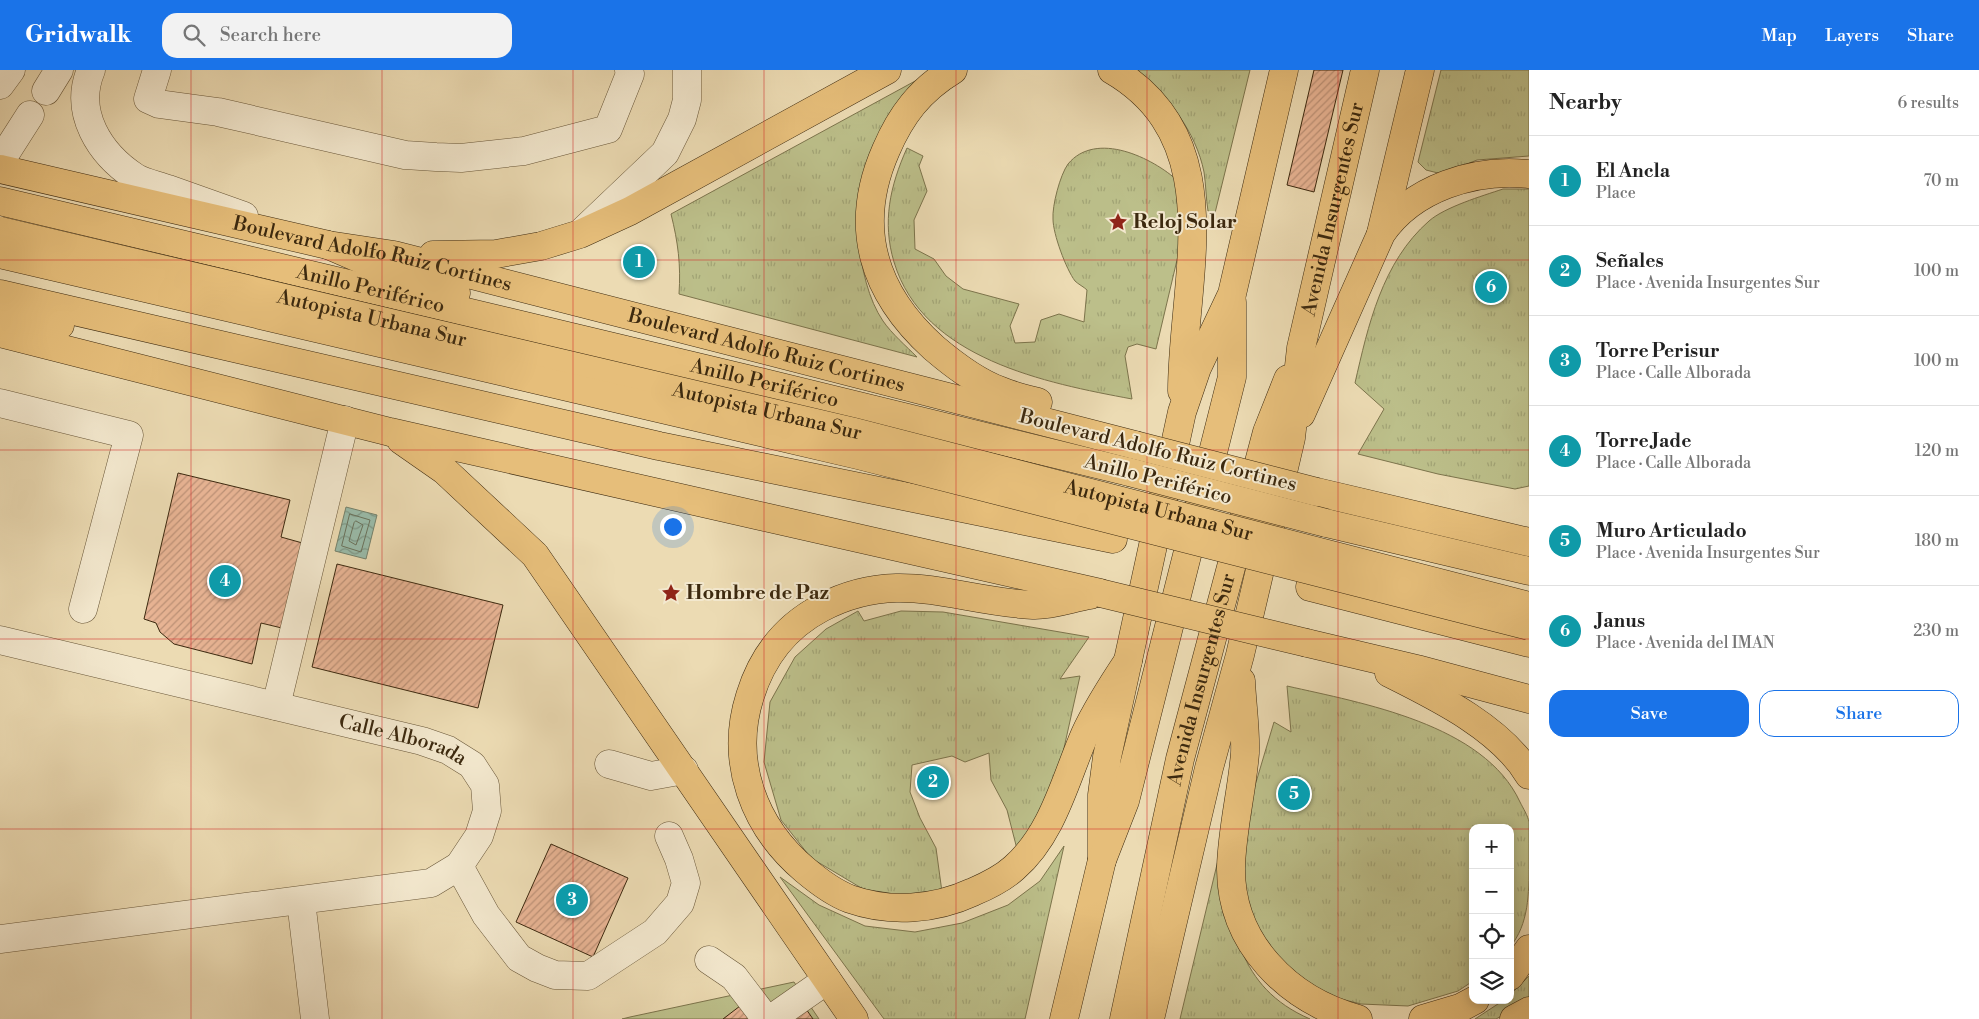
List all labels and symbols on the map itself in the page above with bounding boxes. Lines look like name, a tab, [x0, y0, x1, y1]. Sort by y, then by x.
street label: Avenida Insurgentes Sur	[1296, 100, 1370, 319]
place label: Reloj Solar	[1133, 210, 1237, 235]
street label: Boulevard Adolfo Ruiz Cortines	[229, 211, 514, 297]
place icon: Reloj Solar	[1107, 211, 1129, 233]
pin: 1	[623, 243, 655, 281]
street label: Anillo Periférico	[293, 259, 447, 319]
pin: 6	[1475, 268, 1507, 306]
street label: Autopista Urbana Sur	[274, 284, 469, 353]
street label: Boulevard Adolfo Ruiz Cortines	[624, 303, 908, 398]
street label: Anillo Periférico	[687, 353, 841, 413]
street label: Autopista Urbana Sur	[669, 377, 865, 446]
street label: Boulevard Adolfo Ruiz Cortines	[1016, 404, 1299, 498]
street label: Anillo Periférico	[1081, 449, 1235, 510]
street label: Autopista Urbana Sur	[1061, 474, 1256, 547]
your location	[660, 514, 686, 540]
pin: 4	[209, 562, 241, 600]
street label: Avenida Insurgentes Sur	[1162, 571, 1241, 789]
place label: Hombre de Paz	[686, 581, 829, 606]
place icon: Hombre de Paz	[660, 582, 682, 604]
street label: Calle Alborada	[336, 709, 472, 772]
pin: 2	[917, 763, 949, 801]
pin: 5	[1278, 775, 1310, 813]
pin: 3	[556, 881, 588, 919]

